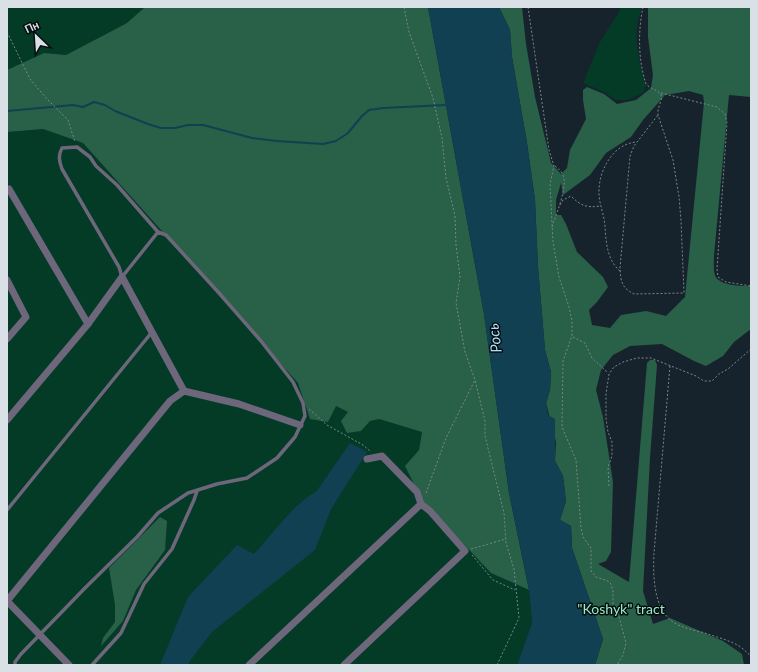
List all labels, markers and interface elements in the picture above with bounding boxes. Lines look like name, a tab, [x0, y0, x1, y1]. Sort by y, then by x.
north arrow	[16, 16, 56, 56]
text: Пн	[22, 18, 41, 35]
water label: Рось	[483, 322, 505, 354]
park label: "Koshyk" tract	[577, 600, 665, 617]

